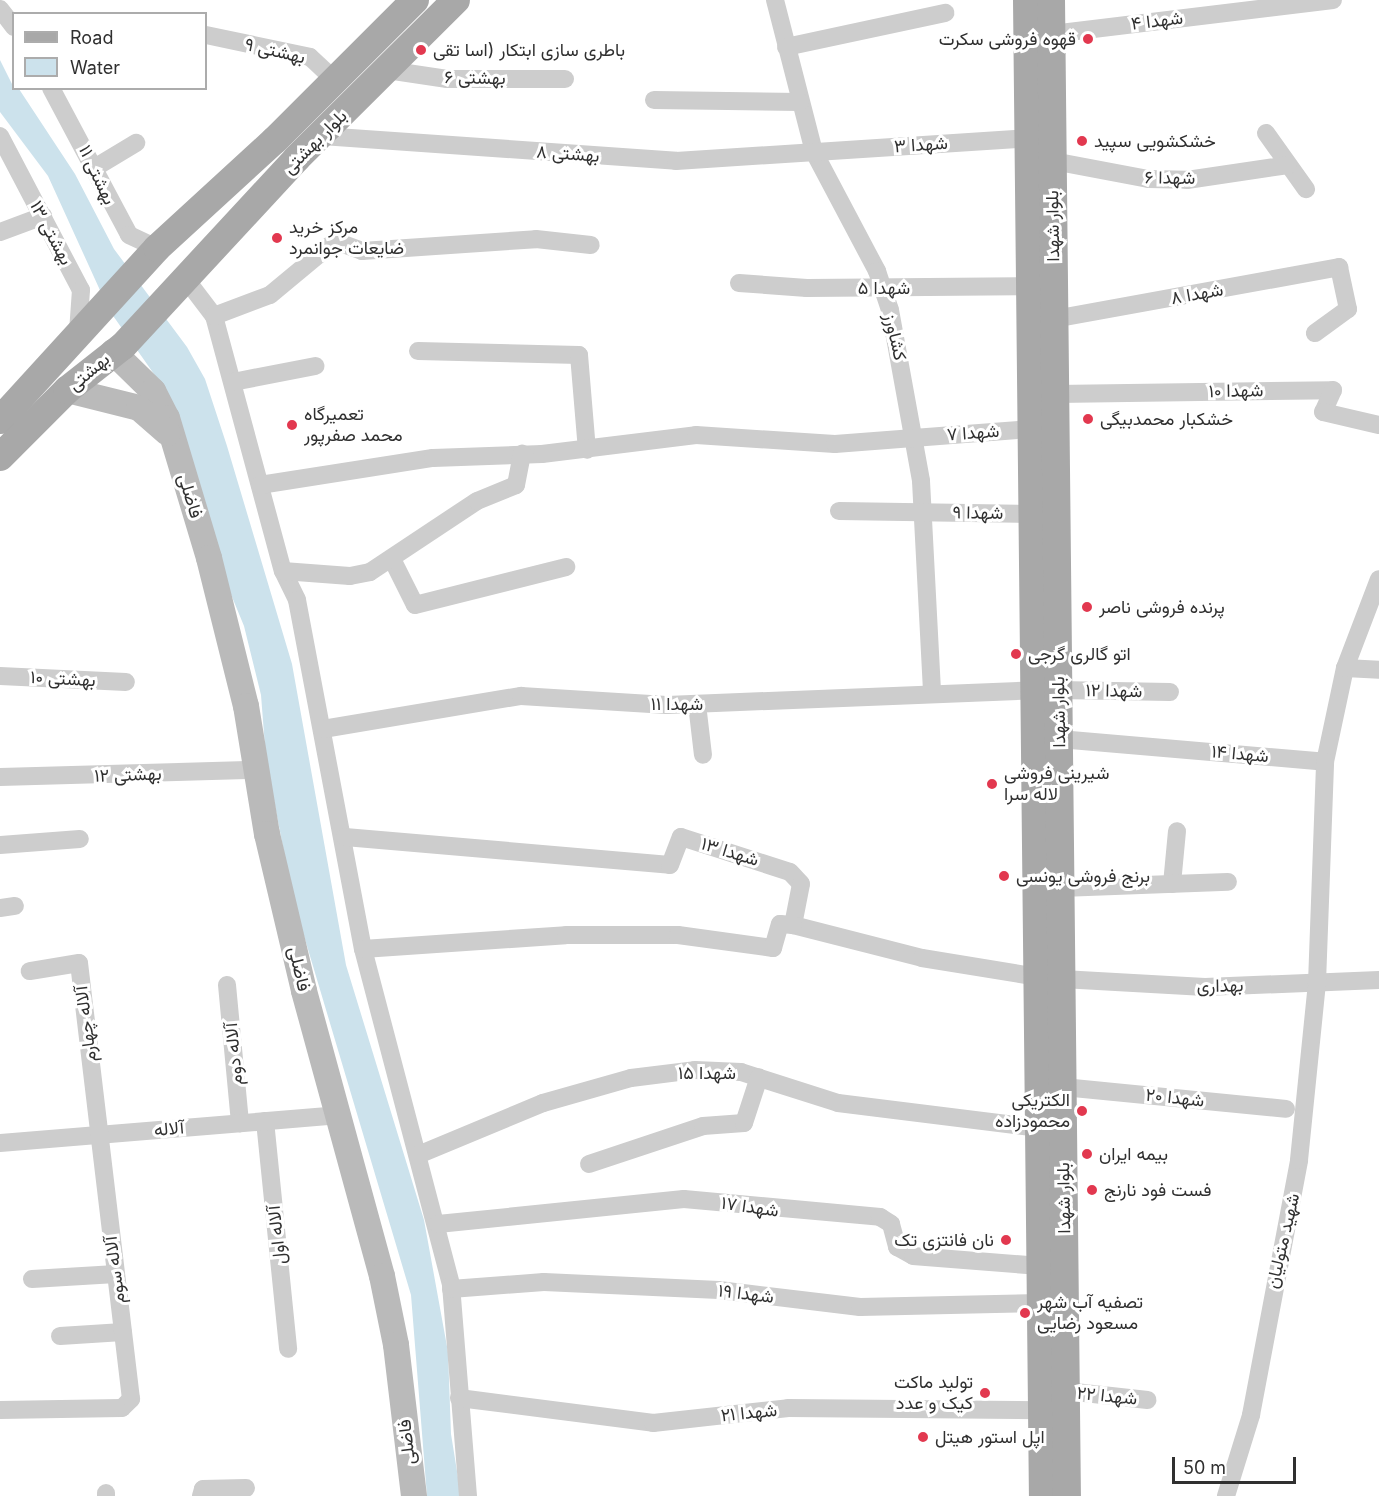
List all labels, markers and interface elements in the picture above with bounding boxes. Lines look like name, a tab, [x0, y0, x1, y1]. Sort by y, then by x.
street label: شهدا ۴	[1130, 7, 1184, 35]
legend	[12, 12, 207, 90]
text: Road	[70, 27, 113, 48]
place label: قهوه فروشی سکرت	[939, 28, 1076, 50]
marker: قهوه فروشی سکرت	[1081, 32, 1095, 46]
street label: بهشتی ۹	[243, 34, 307, 68]
place label: باطری سازی ابتکار (اسا تقی	[433, 39, 625, 61]
marker: باطری سازی ابتکار (اسا تقی	[414, 43, 428, 57]
text: Water	[70, 57, 120, 78]
street label: بهشتی ۶	[444, 67, 506, 89]
street label: بلوار بهشتی	[278, 105, 352, 179]
place label: خشکشویی سپید	[1094, 130, 1216, 152]
street label: شهدا ۳	[893, 132, 949, 158]
marker: خشکشویی سپید	[1075, 134, 1089, 148]
street label: بهشتی ۸	[536, 141, 600, 167]
street label: بهشتی ۱۱	[74, 142, 120, 208]
street label: شهدا ۶	[1144, 167, 1196, 189]
street label: بلوار شهدا	[1042, 190, 1064, 262]
street label: بهشتی ۱۳	[25, 197, 77, 269]
place label: مرکز خرید ضایعات جوانمرد	[289, 217, 404, 260]
marker: مرکز خرید ضایعات جوانمرد	[270, 231, 284, 245]
street label: شهدا ۵	[858, 277, 910, 299]
street label: شهدا ۸	[1169, 279, 1225, 309]
street label: کشاورز	[879, 311, 911, 363]
street label: بهشتی	[64, 348, 114, 396]
street label: شهدا ۱۰	[1208, 380, 1264, 402]
place label: تعمیرگاه محمد صفرپور	[304, 404, 403, 446]
place label: خشکبار محمدبیگی	[1100, 408, 1233, 430]
marker: خشکبار محمدبیگی	[1081, 412, 1095, 426]
marker: تعمیرگاه محمد صفرپور	[285, 418, 299, 432]
street label: شهدا ۷	[946, 420, 1000, 446]
street label: فاضلی	[173, 471, 207, 521]
street label: شهدا ۹	[952, 502, 1004, 524]
place label: پرنده فروشی ناصر	[1099, 596, 1225, 618]
marker: پرنده فروشی ناصر	[1080, 600, 1094, 614]
place label: اتو گالری گرجی	[1028, 643, 1131, 665]
marker: اتو گالری گرجی	[1009, 647, 1023, 661]
street label: بهشتی ۱۰	[30, 667, 96, 691]
street label: بلوار شهدا	[1048, 676, 1070, 748]
street label: شهدا ۱۲	[1086, 680, 1142, 702]
street label: شهدا ۱۱	[651, 693, 703, 715]
street label: شهدا ۱۴	[1210, 741, 1270, 767]
street label: بهشتی ۱۲	[94, 763, 162, 787]
place label: شیرینی فروشی لاله سرا	[1004, 763, 1109, 806]
marker: شیرینی فروشی لاله سرا	[985, 777, 999, 791]
street label: شهدا ۱۳	[699, 833, 761, 871]
place label: برنج فروشی یونسی	[1016, 865, 1150, 887]
marker: برنج فروشی یونسی	[997, 869, 1011, 883]
street label: فاضلی	[283, 944, 315, 994]
street label: بهداری	[1196, 975, 1244, 997]
street label: آلاله چهارم	[71, 985, 101, 1063]
street label: آلاله دوم	[221, 1022, 247, 1086]
street label: شهدا ۱۵	[678, 1062, 736, 1084]
street label: شهدا ۲۰	[1145, 1084, 1205, 1112]
place label: الکتریکی محمودزاده	[995, 1090, 1070, 1132]
marker: الکتریکی محمودزاده	[1075, 1104, 1089, 1118]
street label: آلاله	[153, 1117, 185, 1141]
place label: بیمه ایران	[1099, 1143, 1168, 1165]
marker: بیمه ایران	[1080, 1147, 1094, 1161]
street label: بلوار شهدا	[1053, 1162, 1075, 1234]
place label: فست فود نارنج	[1104, 1179, 1211, 1201]
marker: فست فود نارنج	[1085, 1183, 1099, 1197]
street label: شهید متولیان	[1262, 1191, 1304, 1291]
street label: شهدا ۱۷	[720, 1192, 780, 1222]
street label: آلاله اول	[263, 1205, 291, 1265]
place label: نان فانتزی تک	[894, 1229, 994, 1251]
marker: نان فانتزی تک	[999, 1233, 1013, 1247]
street label: آلاله سوم	[100, 1235, 130, 1305]
street label: شهدا ۱۹	[717, 1280, 775, 1308]
place label: تصفیه آب شهر مسعود رضایی	[1037, 1292, 1143, 1334]
marker: تصفیه آب شهر مسعود رضایی	[1018, 1306, 1032, 1320]
place label: تولید ماکت کیک و عدد	[894, 1372, 973, 1414]
street label: شهدا ۲۲	[1076, 1382, 1138, 1410]
marker: تولید ماکت کیک و عدد	[978, 1386, 992, 1400]
street label: شهدا ۲۱	[720, 1399, 778, 1427]
street label: فاضلی	[394, 1418, 420, 1466]
place label: اپل استور هیتل	[935, 1426, 1045, 1448]
marker: اپل استور هیتل	[916, 1430, 930, 1444]
scale bar	[1175, 1445, 1300, 1483]
text: 50 m	[1183, 1457, 1226, 1478]

